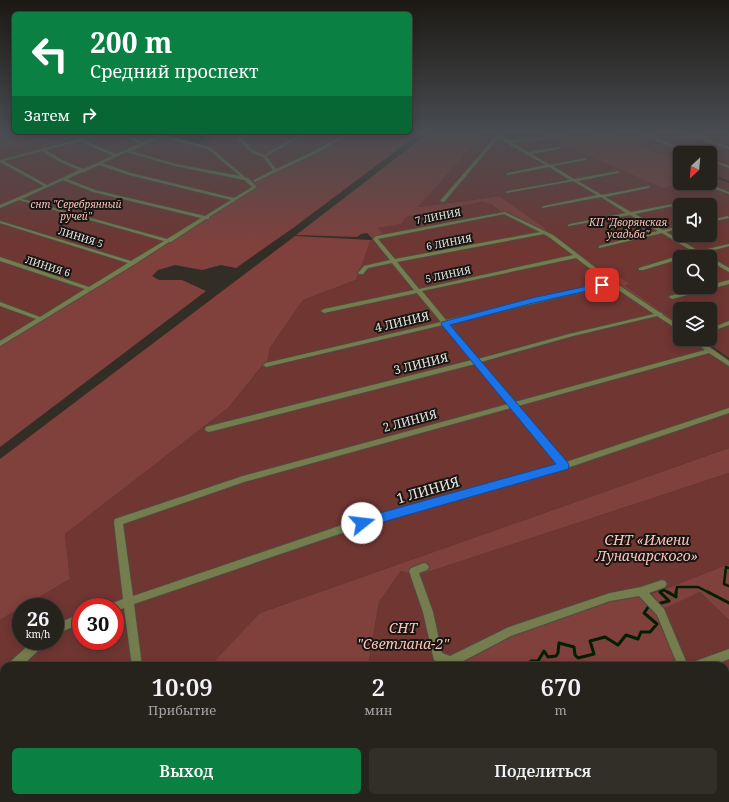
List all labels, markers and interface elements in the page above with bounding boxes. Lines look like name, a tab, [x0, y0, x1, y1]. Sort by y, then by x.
text: 200 m	[90, 23, 172, 61]
icon: left	[24, 28, 76, 80]
text: Средний проспект	[90, 59, 259, 83]
icon: right	[78, 104, 100, 126]
text: Затем	[24, 105, 70, 125]
north arrow	[673, 146, 717, 190]
map controls	[673, 146, 717, 346]
park label: снт "Серебрянный ручей"	[31, 197, 121, 223]
button: sound	[673, 198, 717, 242]
street label: 7 ЛИНИЯ	[414, 205, 462, 227]
park label: КП "Дворянская усадьба"	[588, 215, 667, 241]
street label: ЛИНИЯ 5	[57, 224, 105, 250]
street label: 6 ЛИНИЯ	[425, 231, 473, 253]
button: search	[673, 250, 717, 294]
street label: ЛИНИЯ 6	[24, 252, 73, 280]
street label: 5 ЛИНИЯ	[424, 262, 472, 286]
pin	[585, 268, 619, 302]
icon: arrive	[591, 274, 613, 296]
button: layers	[673, 302, 717, 346]
street label: 4 ЛИНИЯ	[373, 307, 431, 336]
street label: 3 ЛИНИЯ	[392, 349, 450, 378]
street label: 2 ЛИНИЯ	[381, 405, 439, 436]
street label: 1 ЛИНИЯ	[394, 471, 462, 508]
position arrow	[341, 502, 383, 544]
park label: СНТ «Имени Луначарского»	[595, 530, 698, 565]
speed limit sign: 30	[72, 598, 124, 650]
text: 26	[27, 605, 49, 632]
park label: СНТ "Светлана-2"	[357, 618, 450, 653]
text: km/h	[26, 627, 50, 641]
text: 10:09	[151, 670, 213, 703]
text: 2	[372, 670, 385, 703]
text: 670	[540, 670, 581, 703]
text: Прибытие	[148, 701, 216, 719]
text: мин	[364, 701, 392, 719]
text: m	[555, 701, 567, 719]
button: Выход	[12, 748, 361, 794]
button: Поделиться	[369, 748, 717, 794]

